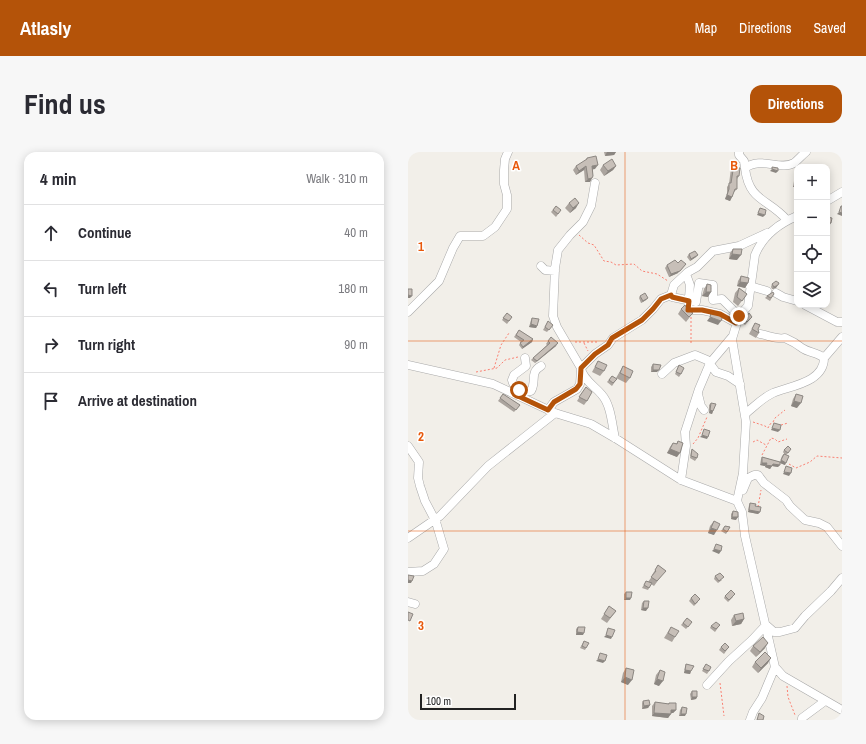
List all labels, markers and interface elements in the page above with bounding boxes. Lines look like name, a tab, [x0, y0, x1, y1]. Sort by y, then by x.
text: Atlasly	[20, 15, 71, 41]
text: Map	[695, 19, 717, 37]
text: Directions	[739, 19, 791, 37]
text: Saved	[813, 19, 846, 37]
text: Find us	[24, 85, 106, 123]
button: Directions	[750, 85, 842, 123]
text: A	[512, 157, 520, 174]
text: B	[730, 157, 738, 174]
map controls	[794, 164, 830, 308]
button: +	[794, 164, 830, 200]
text: 4 min	[40, 167, 76, 190]
text: Walk · 310 m	[306, 170, 368, 187]
button: −	[794, 200, 830, 236]
icon: ahead	[40, 222, 62, 244]
text: Continue	[78, 222, 131, 243]
text: 40 m	[344, 224, 368, 241]
button: locate	[794, 236, 830, 272]
text: 1	[418, 238, 424, 255]
button: layers	[794, 272, 830, 308]
icon: left	[40, 278, 62, 300]
text: Turn left	[78, 278, 126, 299]
text: 180 m	[338, 280, 368, 297]
route end	[730, 307, 748, 325]
icon: right	[40, 334, 62, 356]
text: Turn right	[78, 334, 135, 355]
text: 90 m	[344, 336, 368, 353]
route start	[510, 381, 528, 399]
icon: arrive	[40, 390, 62, 412]
text: Arrive at destination	[78, 390, 197, 411]
text: 2	[418, 428, 424, 445]
text: 3	[418, 617, 424, 634]
scale bar	[420, 692, 516, 711]
text: 100 m	[426, 694, 451, 708]

